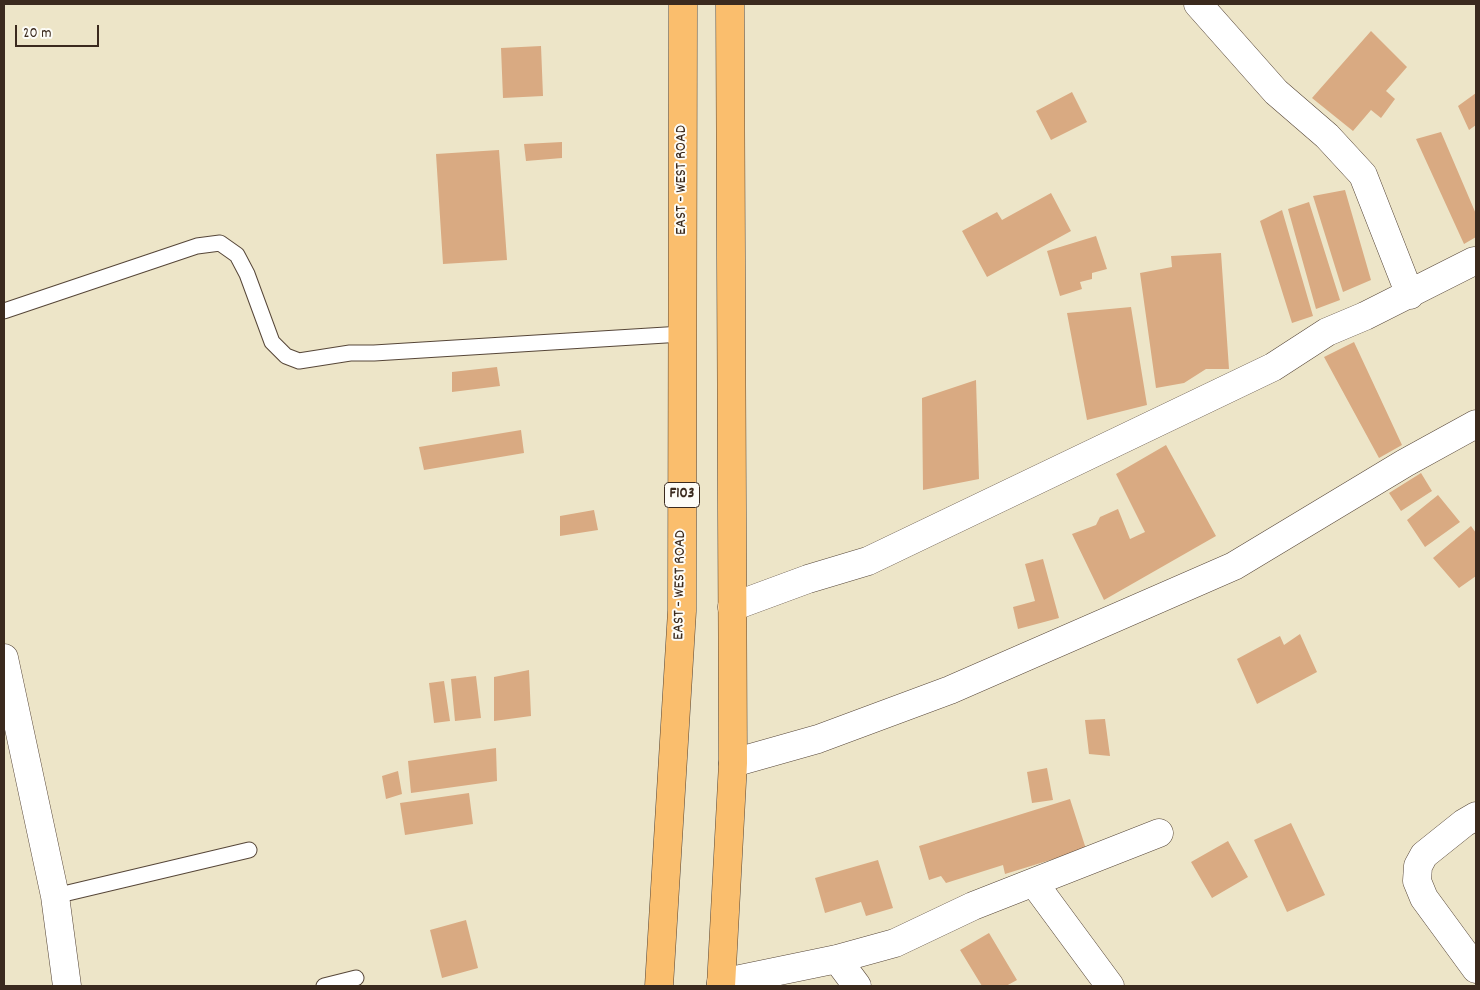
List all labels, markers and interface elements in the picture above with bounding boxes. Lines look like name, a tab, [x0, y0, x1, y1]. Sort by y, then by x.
scale bar	[18, 15, 101, 47]
text: 20 m	[23, 23, 51, 45]
street label: EAST - WEST ROAD	[673, 125, 693, 235]
road number: F103	[664, 482, 700, 508]
street label: EAST - WEST ROAD	[670, 530, 692, 640]

